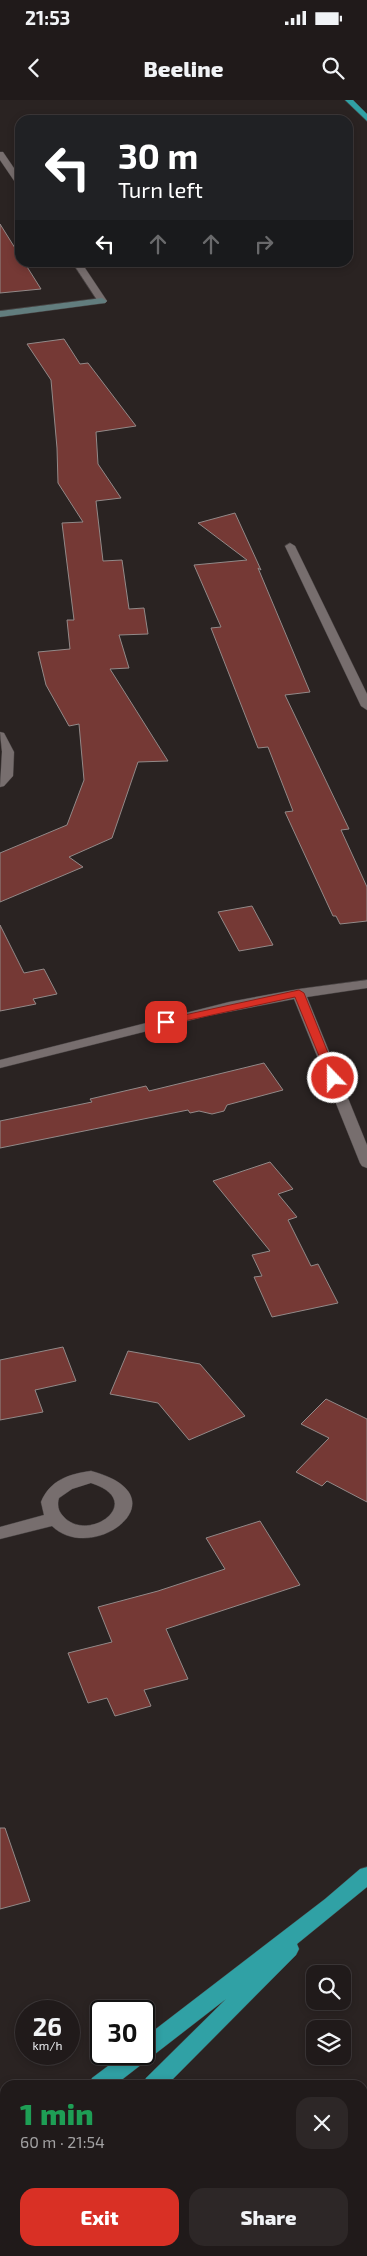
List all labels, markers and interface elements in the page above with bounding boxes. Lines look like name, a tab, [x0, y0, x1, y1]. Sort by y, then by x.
text: 21:53	[25, 6, 70, 29]
icon: back	[20, 54, 48, 82]
icon: search	[319, 54, 347, 82]
text: Beeline	[144, 55, 223, 81]
text: 30 m	[118, 134, 198, 176]
icon: left	[35, 135, 100, 200]
text: Turn left	[118, 176, 203, 202]
icon: left	[91, 230, 119, 258]
icon: ahead	[144, 230, 172, 258]
icon: ahead	[197, 230, 225, 258]
icon: right	[250, 230, 278, 258]
pin	[145, 1001, 187, 1043]
icon: arrive	[152, 1008, 180, 1036]
position arrow	[306, 1051, 358, 1103]
map controls	[306, 1965, 351, 2065]
button: search	[306, 1965, 351, 2010]
speed limit sign: 30	[90, 2000, 155, 2065]
text: 26	[33, 2011, 62, 2041]
button: layers	[306, 2020, 351, 2065]
text: km/h	[33, 2038, 62, 2052]
text: 1 min	[20, 2095, 94, 2131]
button: close	[296, 2097, 348, 2149]
text: 60 m · 21:54	[20, 2132, 105, 2151]
button: Exit	[20, 2188, 179, 2246]
button: Share	[189, 2188, 348, 2246]

